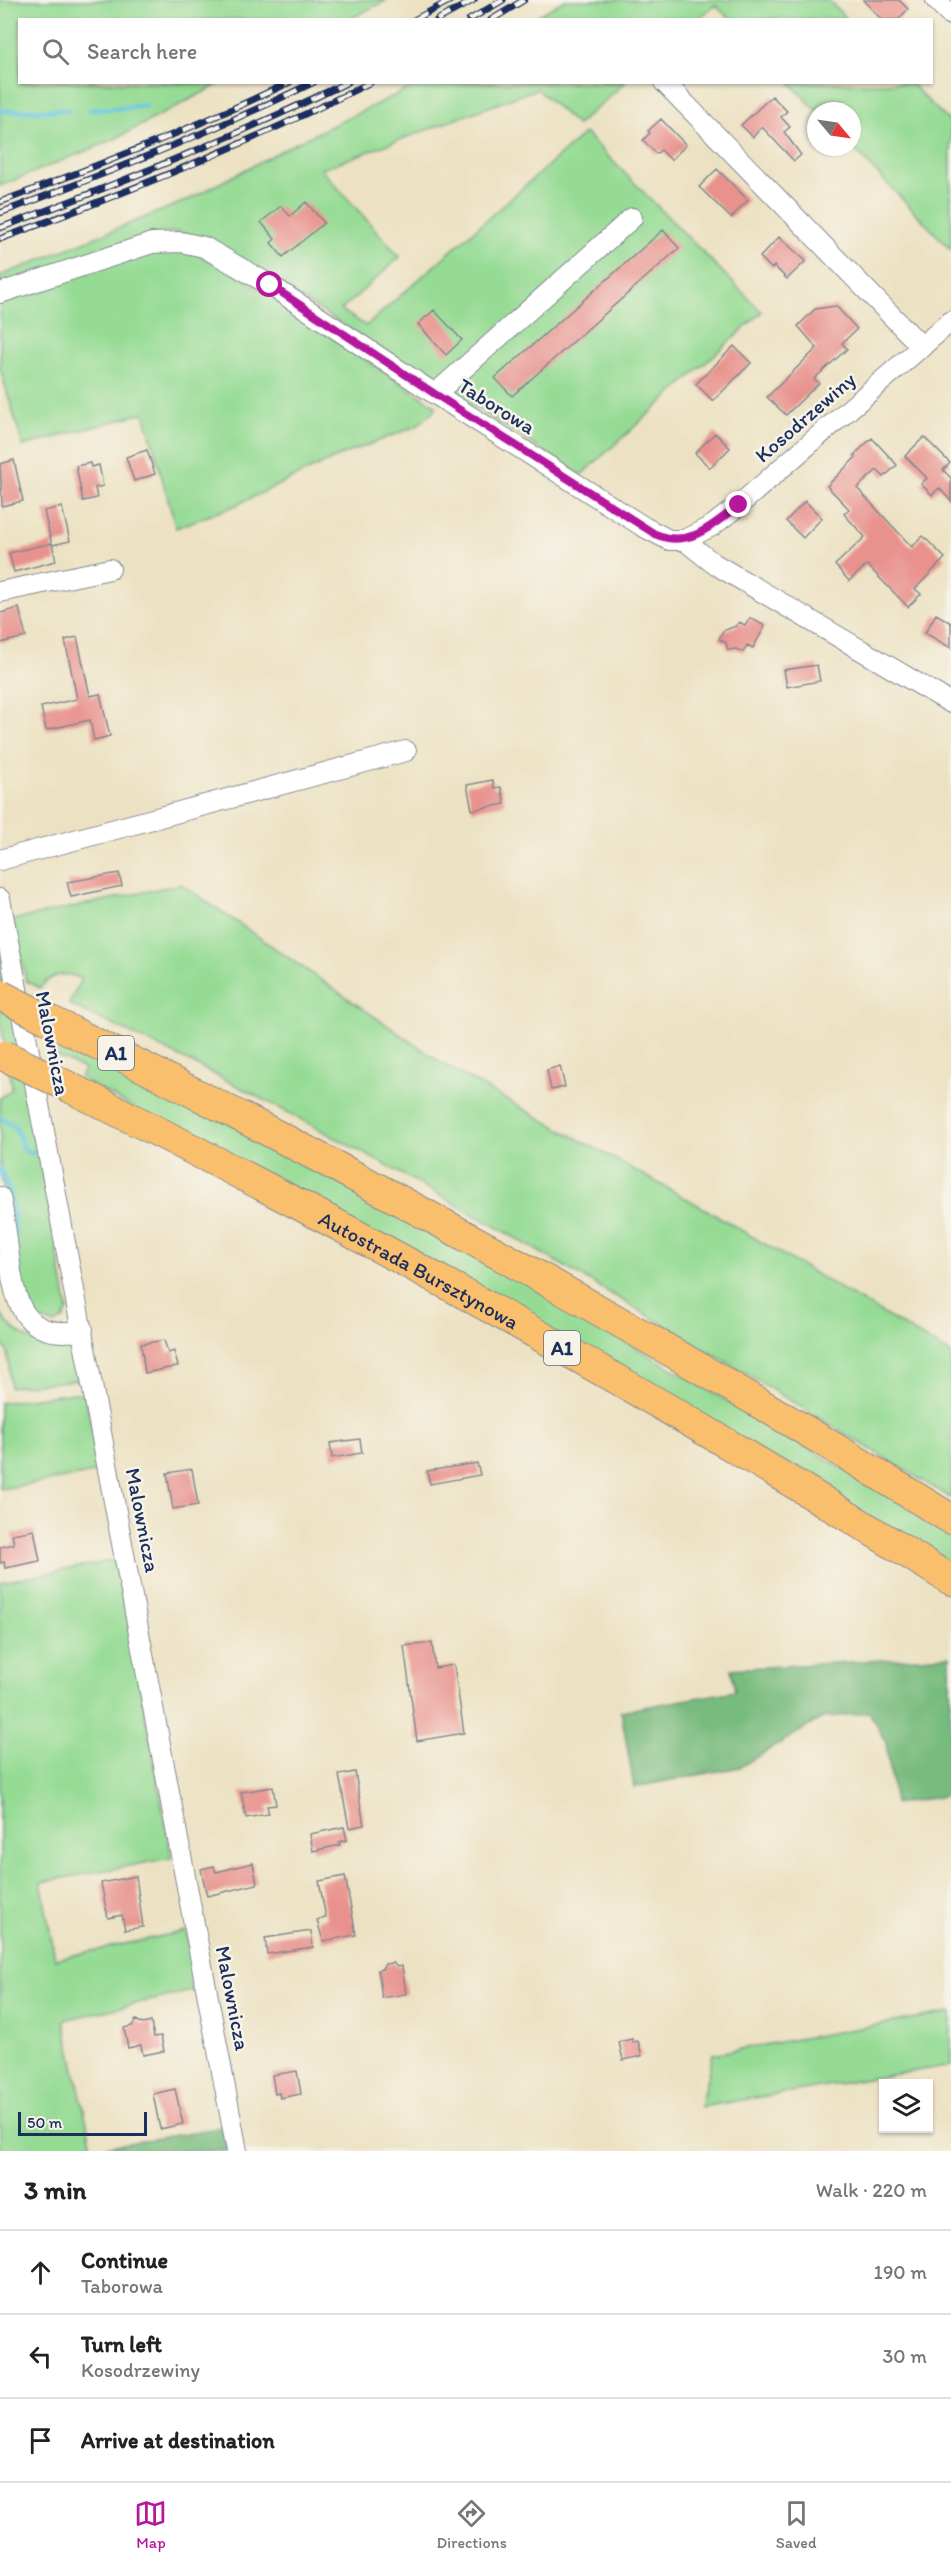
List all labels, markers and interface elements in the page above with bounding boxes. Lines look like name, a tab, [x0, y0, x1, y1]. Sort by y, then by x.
search box	[18, 18, 933, 84]
icon: search	[39, 35, 72, 68]
text: Search here	[87, 38, 197, 65]
north arrow	[807, 102, 861, 156]
route start	[256, 271, 282, 297]
street label: Kosodrzewiny	[750, 366, 860, 467]
street label: Taborowa	[454, 373, 540, 439]
route end	[725, 491, 751, 517]
street label: Malownicza	[31, 989, 75, 1097]
road number: A1	[98, 1036, 134, 1070]
street label: Autostrada Bursztynowa	[315, 1205, 523, 1334]
road number: A1	[544, 1331, 580, 1365]
street label: Malownicza	[121, 1466, 165, 1574]
street label: Malownicza	[211, 1944, 255, 2052]
map controls	[879, 2079, 933, 2133]
button: layers	[879, 2079, 933, 2133]
scale bar	[18, 2109, 147, 2136]
text: 50 m	[27, 2113, 62, 2132]
text: 3 min	[24, 2174, 86, 2206]
text: Walk · 220 m	[816, 2178, 927, 2202]
text: Continue	[81, 2247, 168, 2274]
icon: ahead	[24, 2256, 57, 2289]
text: 190 m	[874, 2260, 927, 2284]
text: Taborowa	[81, 2274, 163, 2298]
text: Turn left	[81, 2331, 162, 2358]
icon: left	[24, 2340, 57, 2373]
text: 30 m	[882, 2344, 927, 2368]
text: Kosodrzewiny	[81, 2358, 200, 2382]
icon: arrive	[24, 2424, 57, 2457]
text: Arrive at destination	[81, 2427, 275, 2454]
tab: Map	[134, 2497, 167, 2552]
tab: Directions	[436, 2497, 507, 2552]
tab: Saved	[776, 2497, 817, 2552]

